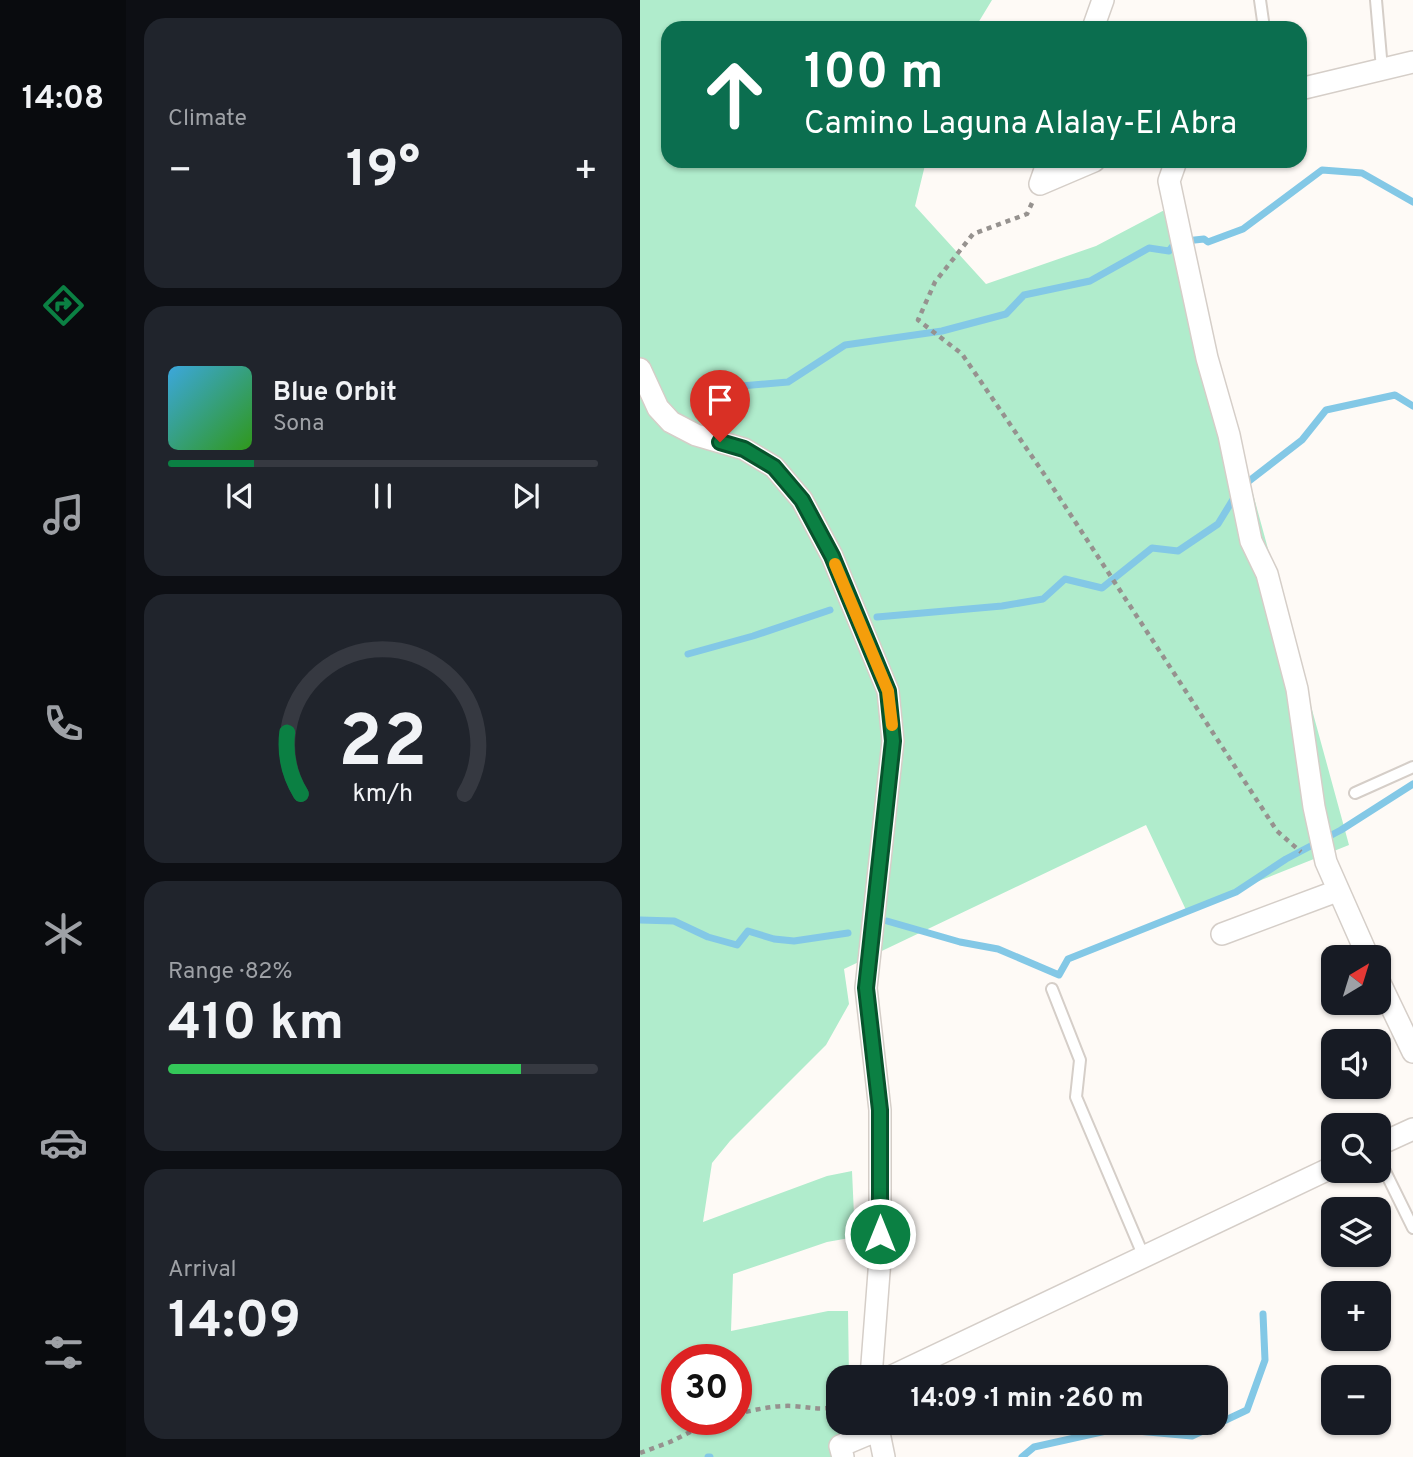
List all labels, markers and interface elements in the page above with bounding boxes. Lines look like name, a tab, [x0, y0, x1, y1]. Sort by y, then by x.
text: 100 m	[804, 44, 943, 106]
icon: ahead	[689, 49, 780, 140]
text: 14:08	[22, 80, 104, 120]
text: Climate	[168, 105, 247, 134]
text: Camino Laguna Alalay-El Abra	[804, 105, 1237, 145]
text: 19°	[346, 139, 420, 205]
text: −	[168, 148, 193, 197]
text: +	[573, 148, 598, 197]
icon: directions	[39, 281, 88, 330]
pin	[690, 370, 750, 442]
text: Blue Orbit	[273, 377, 397, 410]
icon: arrive	[701, 381, 739, 419]
text: Sona	[273, 410, 324, 439]
icon: previous	[221, 477, 259, 515]
icon: pause	[364, 477, 402, 515]
icon: next	[507, 477, 545, 515]
icon: music	[39, 490, 88, 539]
icon: phone	[39, 699, 88, 748]
text: 22	[338, 701, 428, 793]
text: km/h	[353, 779, 413, 811]
icon: climate	[39, 909, 88, 958]
north arrow	[1321, 945, 1391, 1015]
map controls	[1321, 945, 1391, 1435]
text: Range · 82%	[168, 958, 292, 987]
text: 410 km	[168, 992, 344, 1058]
button: sound	[1321, 1029, 1391, 1099]
button: search	[1321, 1113, 1391, 1183]
icon: car	[39, 1118, 88, 1167]
position arrow	[843, 1197, 917, 1271]
button: layers	[1321, 1197, 1391, 1267]
text: Arrival	[168, 1256, 237, 1285]
button: +	[1321, 1281, 1391, 1351]
text: 14:09	[168, 1290, 301, 1356]
icon: filters	[39, 1328, 88, 1377]
speed limit sign: 30	[661, 1344, 752, 1435]
button: −	[1321, 1365, 1391, 1435]
text: 14:09 · 1 min · 260 m	[910, 1383, 1144, 1416]

